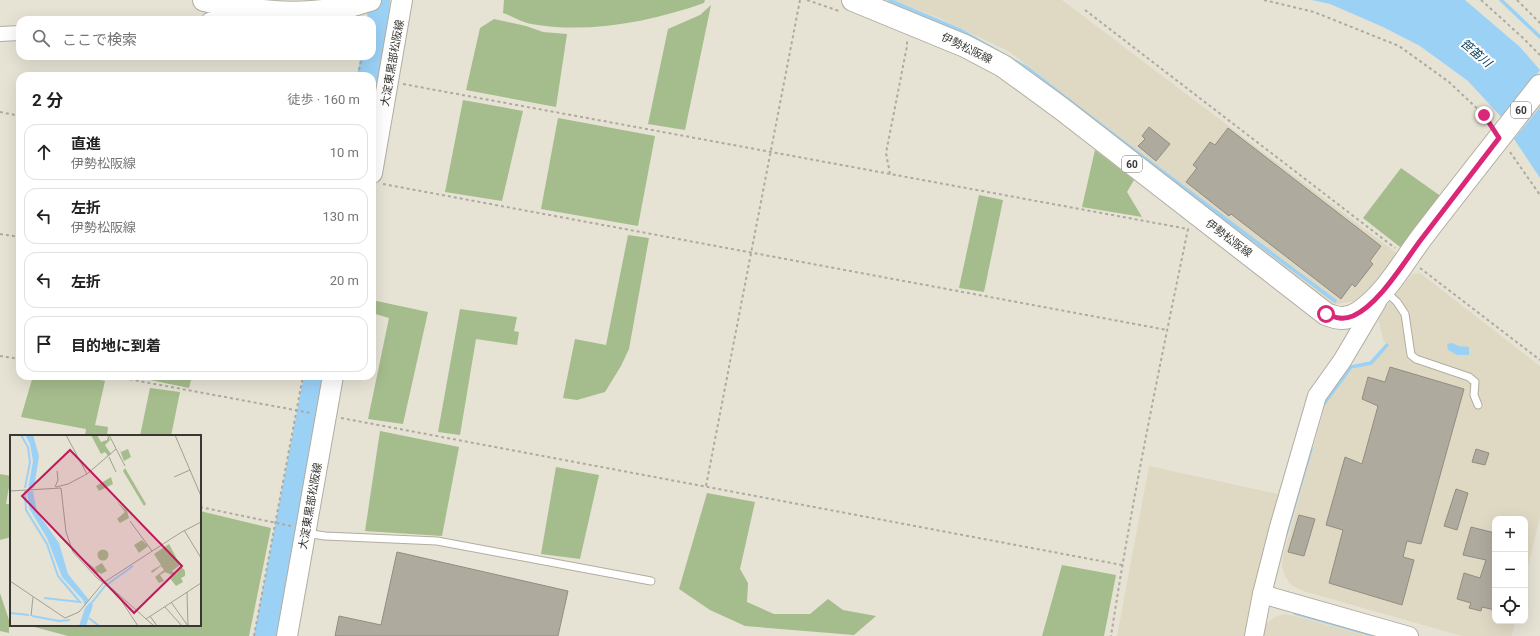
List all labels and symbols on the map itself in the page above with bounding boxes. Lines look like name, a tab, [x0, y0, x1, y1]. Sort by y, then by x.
street label: 大淀東黒部松阪線	[378, 19, 407, 108]
street label: 伊勢松阪線	[939, 31, 994, 66]
water label: 笹笛川	[1458, 36, 1496, 71]
road number: 60	[1511, 102, 1531, 118]
route end	[1475, 106, 1493, 124]
road number: 60	[1122, 156, 1142, 172]
street label: 伊勢松阪線	[1203, 217, 1255, 260]
route start	[1317, 305, 1335, 323]
inset map	[10, 435, 201, 626]
street label: 大淀東黒部松阪線	[296, 462, 325, 551]

